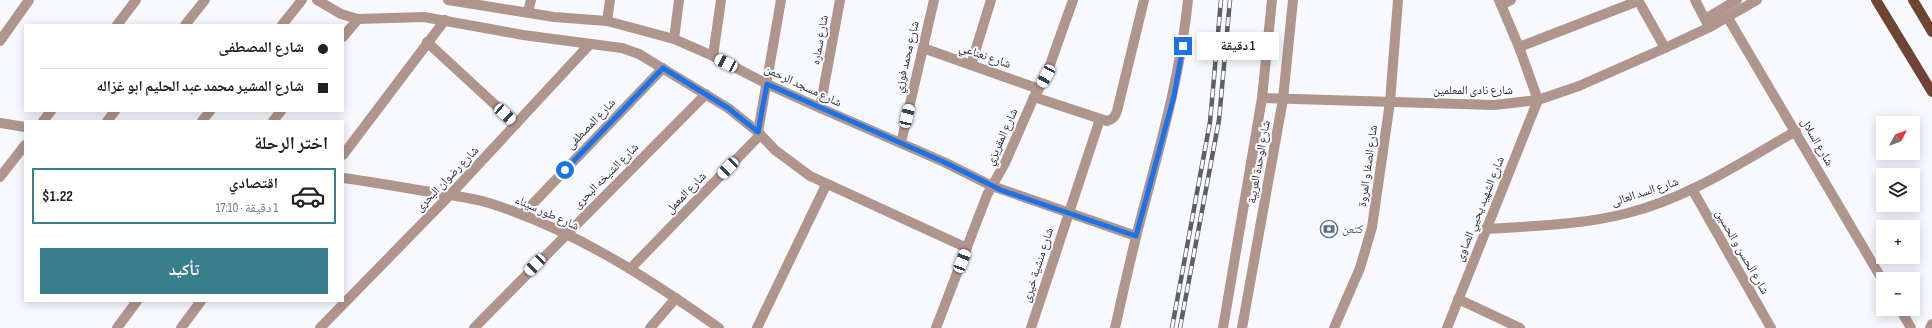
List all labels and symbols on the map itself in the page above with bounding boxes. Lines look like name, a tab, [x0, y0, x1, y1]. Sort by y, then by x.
street label: شارع سماره	[808, 14, 832, 66]
street label: شارع محمد فوزي	[891, 19, 925, 95]
callout: 1 دقيقة	[1197, 32, 1279, 60]
route end	[1174, 37, 1192, 55]
street label: شارع نعناعي	[956, 40, 1013, 74]
car	[713, 52, 739, 74]
street label: شارع مسجد الرحمن	[762, 62, 844, 111]
car	[1035, 63, 1057, 89]
street label: شارع نادى المعلمين	[1433, 83, 1513, 98]
street label: شارع المصطفى	[563, 95, 619, 153]
car	[492, 102, 518, 126]
car	[898, 103, 916, 129]
street label: شارع المقريزي	[983, 106, 1023, 169]
street label: شارع السلال	[1797, 115, 1837, 169]
north arrow	[1876, 116, 1920, 160]
street label: شارع الوحدة العربية	[1244, 119, 1274, 205]
street label: شارع الصفا و المروة	[1355, 124, 1381, 208]
street label: شارع الشيخه البحرى	[570, 140, 642, 212]
street label: شارع رضوان البحرى	[412, 143, 482, 215]
street label: شارع الشهيد يحيي الصاوى	[1452, 154, 1510, 264]
car	[715, 155, 741, 181]
route start	[556, 161, 574, 179]
street label: شارع المعمل	[663, 169, 710, 217]
street label: شارع السد العالى	[1609, 174, 1681, 210]
street label: شارع طور سيناء	[513, 192, 582, 234]
street label: شارع الحسن و الحسين	[1712, 207, 1772, 297]
bank icon: كتعن	[1319, 219, 1339, 239]
place label: كتعن	[1342, 222, 1363, 237]
street label: شارع منشية خيرى	[1019, 226, 1057, 304]
car	[952, 248, 972, 274]
car	[522, 252, 548, 278]

